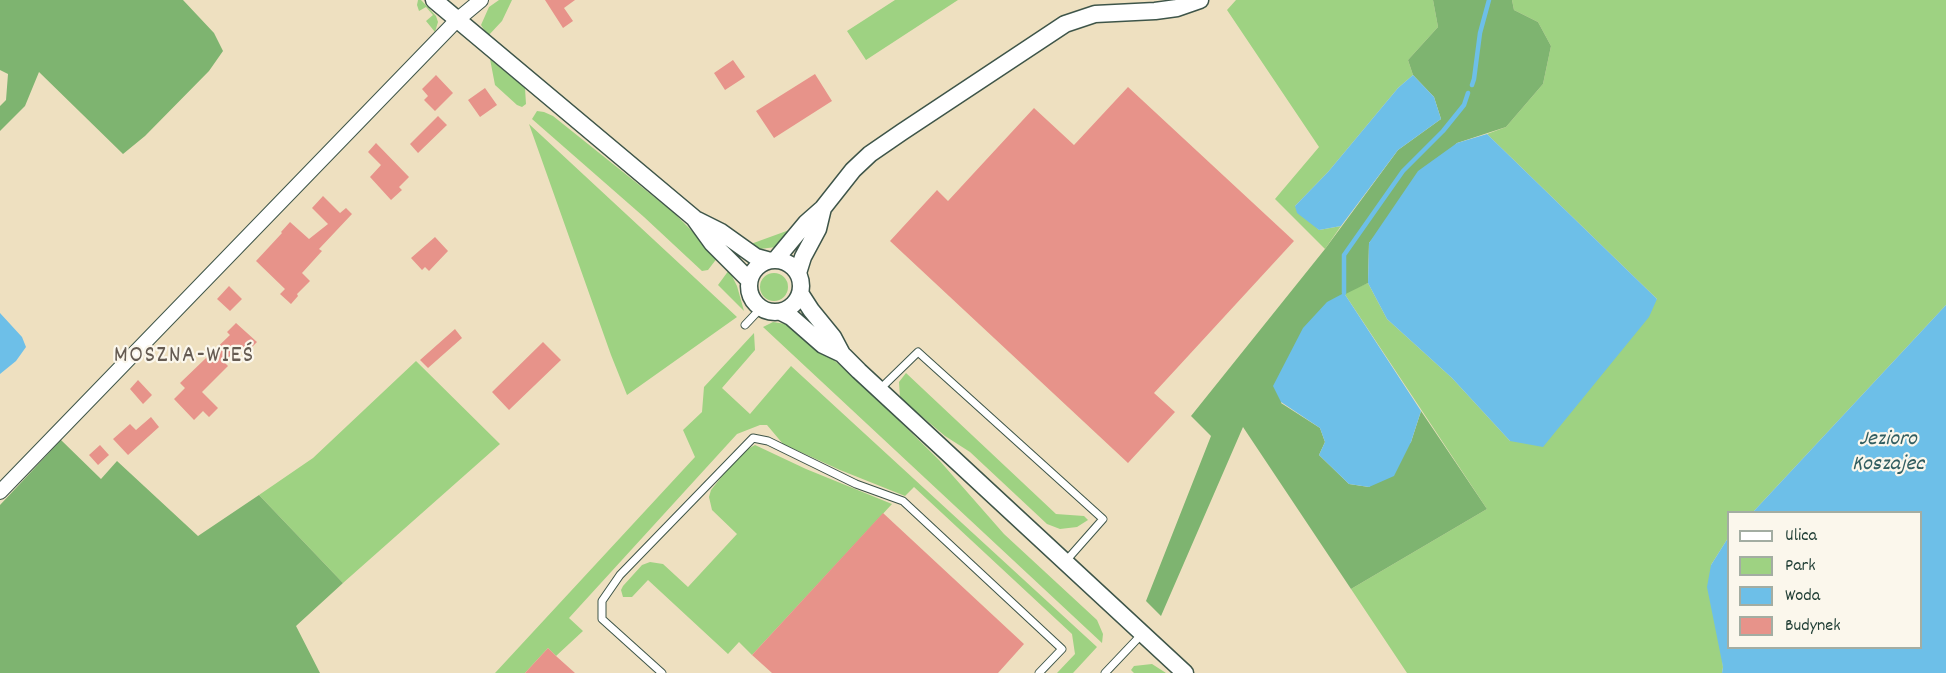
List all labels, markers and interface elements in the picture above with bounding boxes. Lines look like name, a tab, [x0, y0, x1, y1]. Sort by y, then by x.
district label: MOSZNA-WIEŚ	[114, 344, 254, 372]
water label: Jezioro Koszajec	[1852, 428, 1924, 480]
legend	[1727, 511, 1922, 649]
text: Ulica	[1785, 524, 1817, 549]
text: Park	[1785, 554, 1816, 579]
text: Woda	[1785, 584, 1820, 609]
text: Budynek	[1785, 614, 1841, 639]

